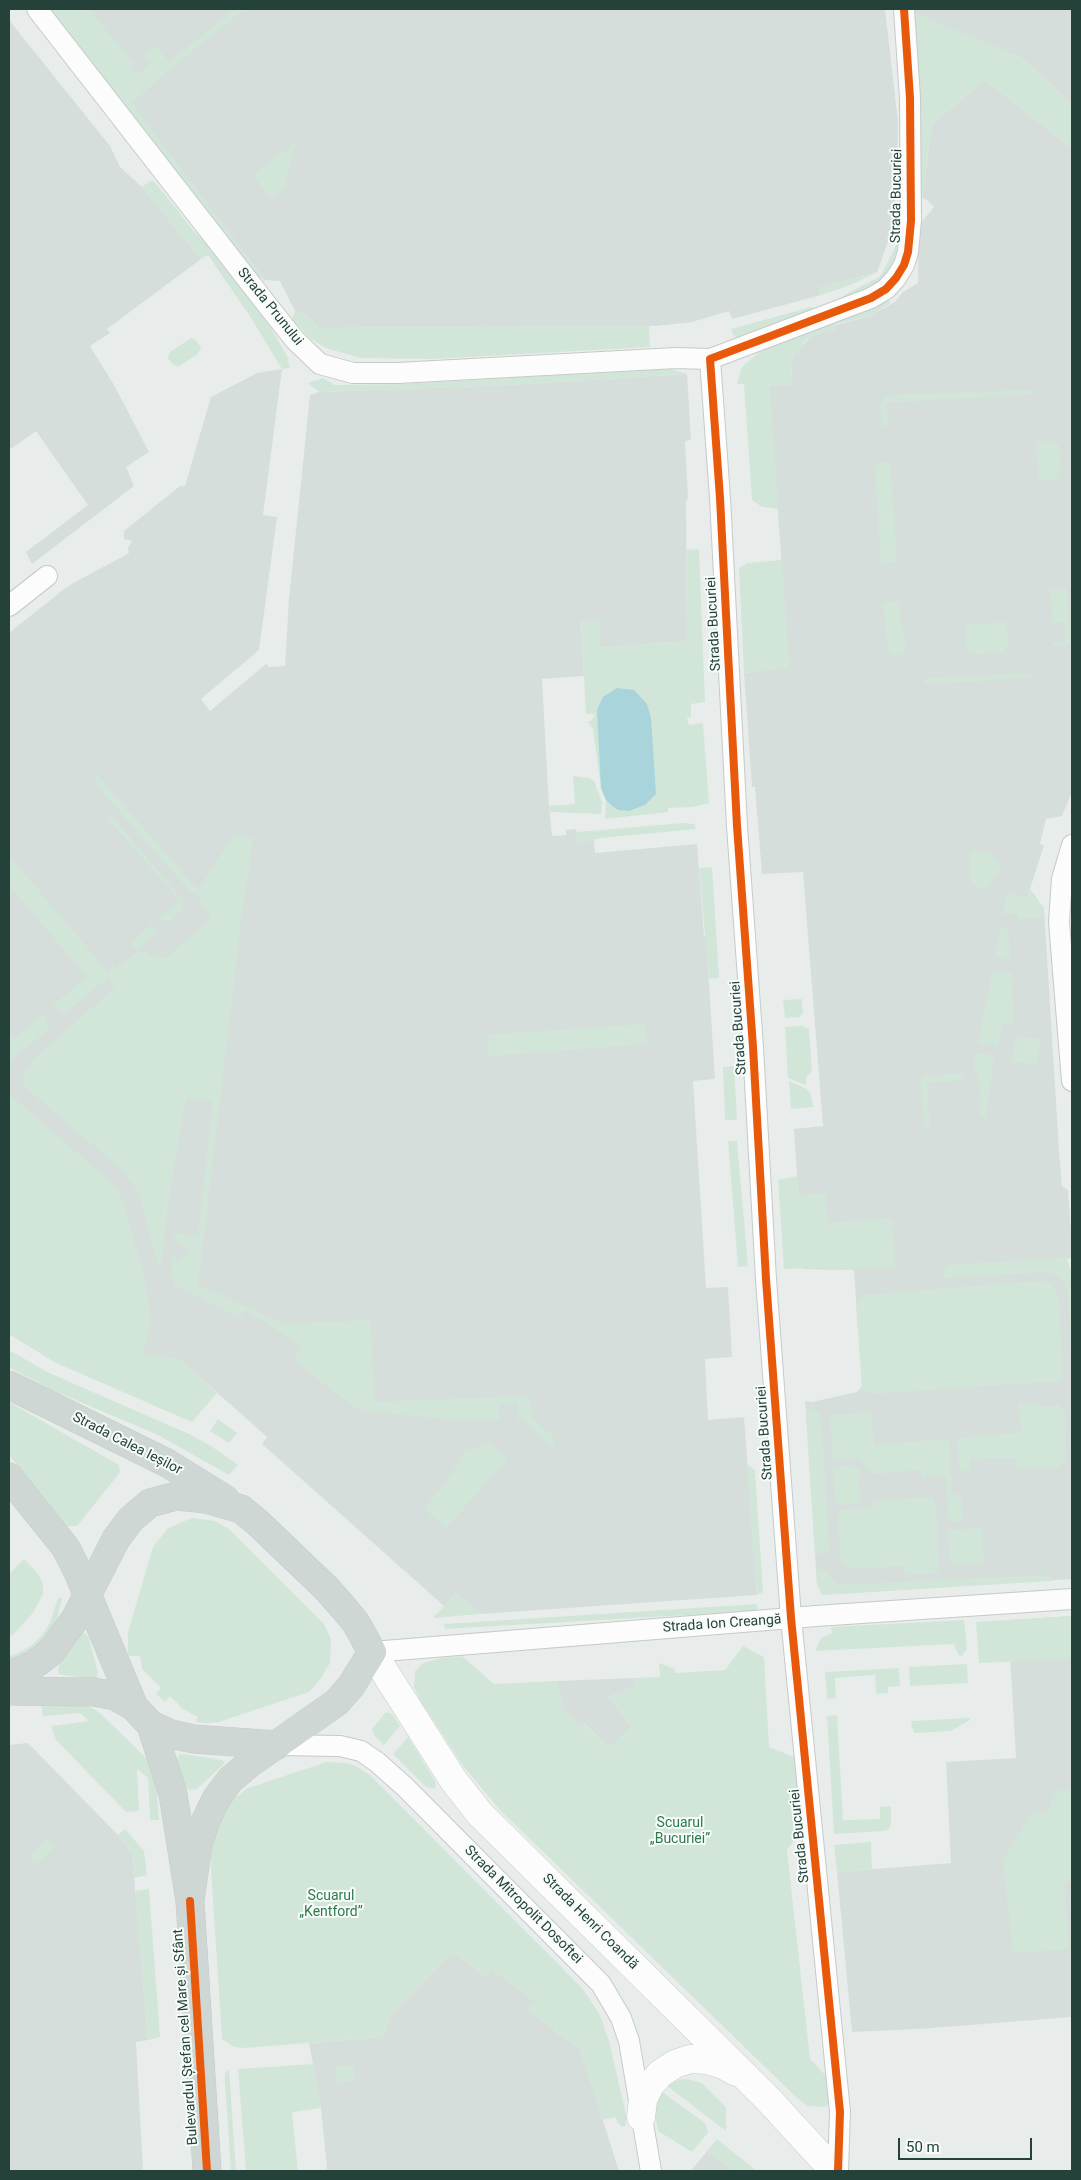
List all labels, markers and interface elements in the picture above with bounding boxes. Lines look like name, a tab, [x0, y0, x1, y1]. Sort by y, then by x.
street label: Strada Bucuriei	[888, 149, 906, 243]
street label: Strada Prunului	[234, 265, 306, 349]
street label: Strada Bucuriei	[703, 576, 725, 672]
street label: Strada Bucuriei	[727, 980, 751, 1076]
street label: Strada Bucuriei	[753, 1385, 777, 1481]
street label: Strada Calea Ieșilor	[69, 1409, 185, 1479]
street label: Strada Ion Creangă	[662, 1611, 782, 1637]
street label: Strada Bucuriei	[787, 1788, 813, 1884]
park label: Scuarul „Bucuriei”	[650, 1815, 710, 1848]
street label: Strada Mitropolit Dosoftei	[460, 1842, 586, 1968]
street label: Strada Henri Coandă	[539, 1871, 641, 1973]
park label: Scuarul „Kentford”	[299, 1888, 363, 1920]
street label: Bulevardul Ștefan cel Mare și Sfânt	[170, 1928, 202, 2146]
scale bar	[901, 2128, 1035, 2160]
text: 50 m	[906, 2138, 940, 2156]

